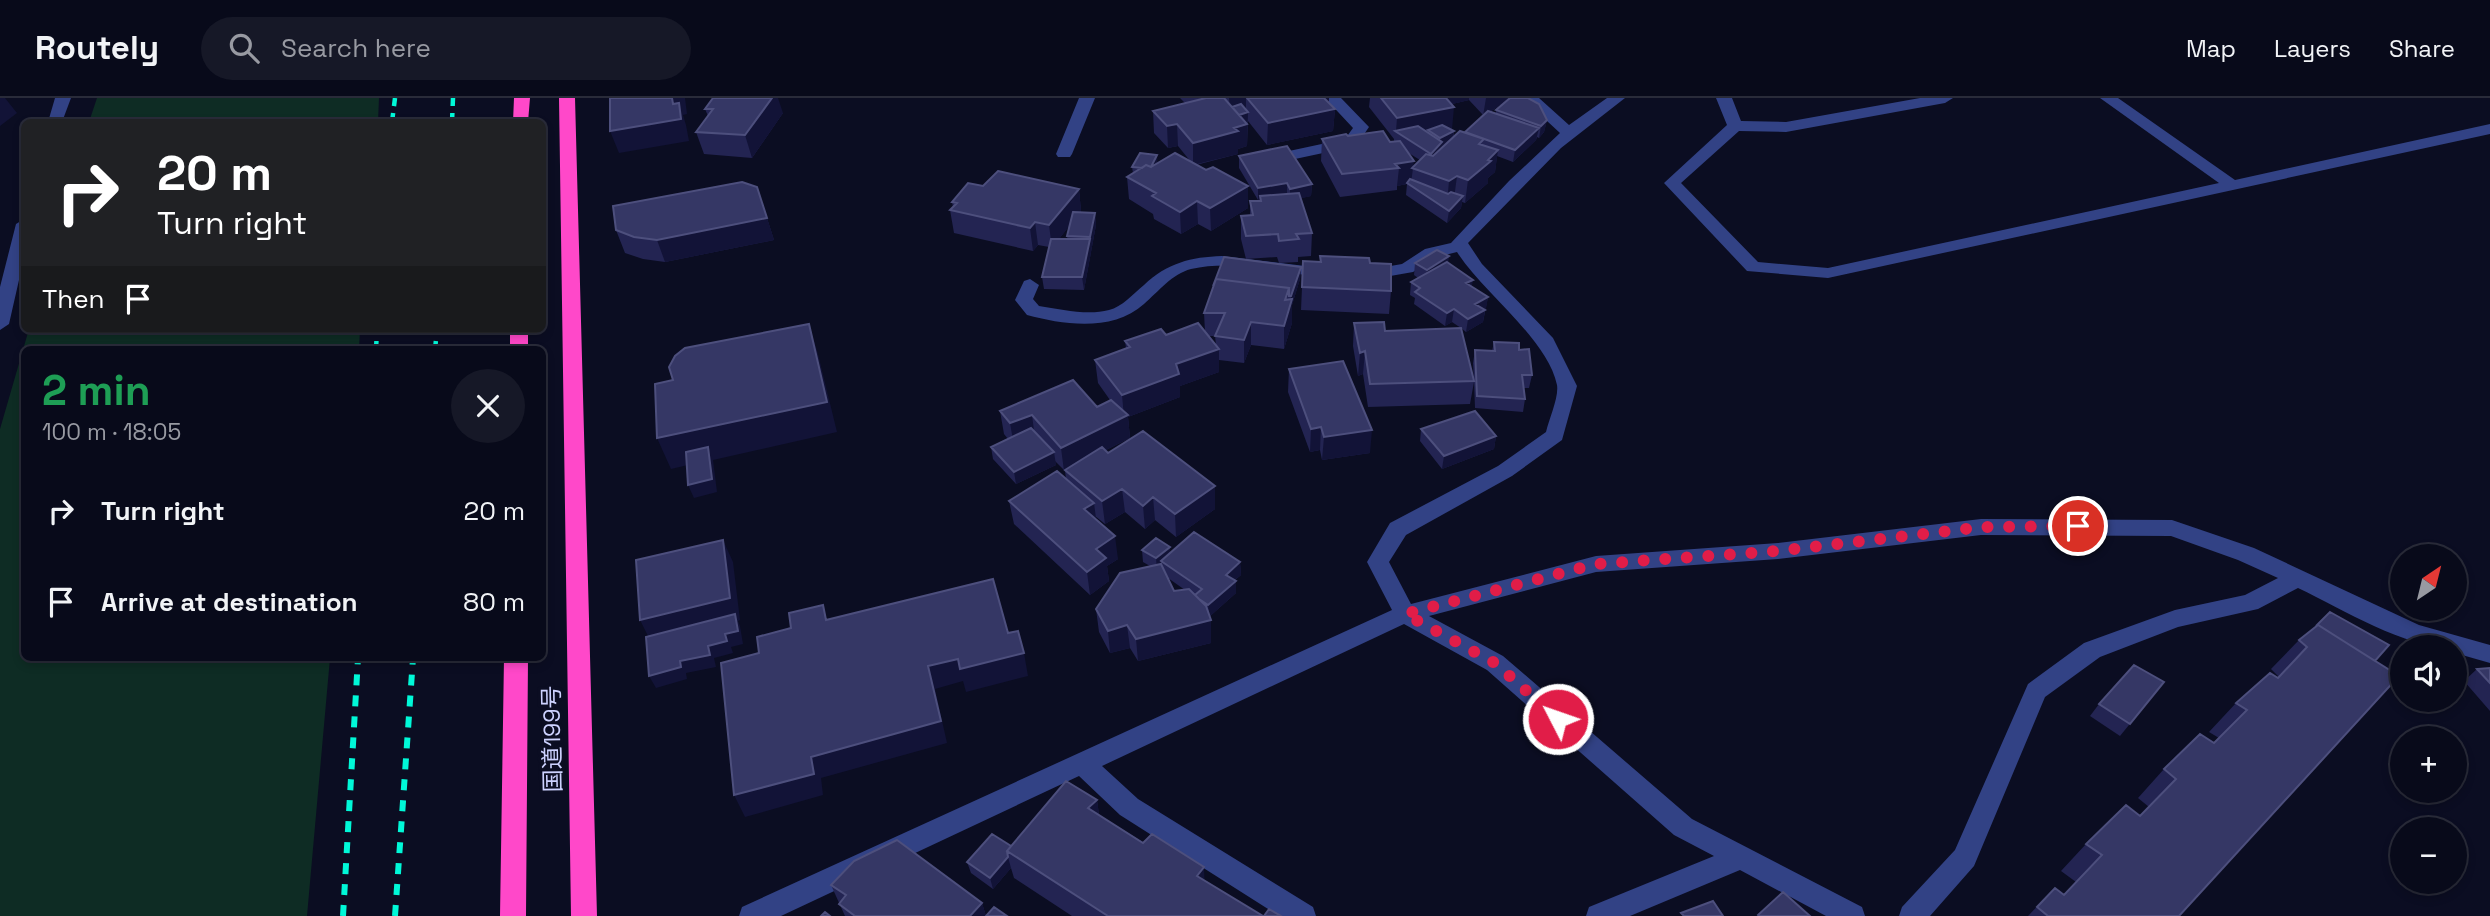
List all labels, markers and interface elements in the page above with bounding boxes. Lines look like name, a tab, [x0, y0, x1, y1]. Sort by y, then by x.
search box	[201, 17, 691, 80]
text: Routely	[35, 27, 159, 69]
icon: search	[225, 29, 263, 67]
text: Search here	[281, 31, 431, 65]
text: Map	[2186, 33, 2236, 64]
text: Layers	[2274, 33, 2351, 64]
text: Share	[2389, 33, 2455, 64]
text: 20 m	[157, 142, 272, 204]
icon: right	[42, 147, 133, 238]
text: Turn right	[157, 203, 307, 243]
icon: arrive	[119, 280, 157, 318]
text: Then	[42, 282, 105, 316]
text: 2 min	[42, 364, 151, 417]
button: close	[451, 369, 525, 443]
text: 100 m · 18:05	[42, 417, 181, 447]
icon: right	[42, 492, 80, 530]
text: Turn right	[101, 494, 225, 528]
text: 20 m	[464, 494, 525, 528]
pin	[2048, 496, 2108, 556]
icon: arrive	[2059, 507, 2097, 545]
north arrow	[2390, 544, 2468, 621]
map controls	[2390, 544, 2467, 894]
icon: arrive	[42, 583, 80, 621]
text: Arrive at destination	[101, 585, 358, 619]
text: 80 m	[463, 585, 525, 619]
button: sound	[2390, 635, 2467, 712]
position arrow	[1521, 682, 1595, 756]
street label: 国道199号	[536, 685, 568, 793]
button: +	[2390, 726, 2467, 803]
button: −	[2390, 817, 2467, 894]

